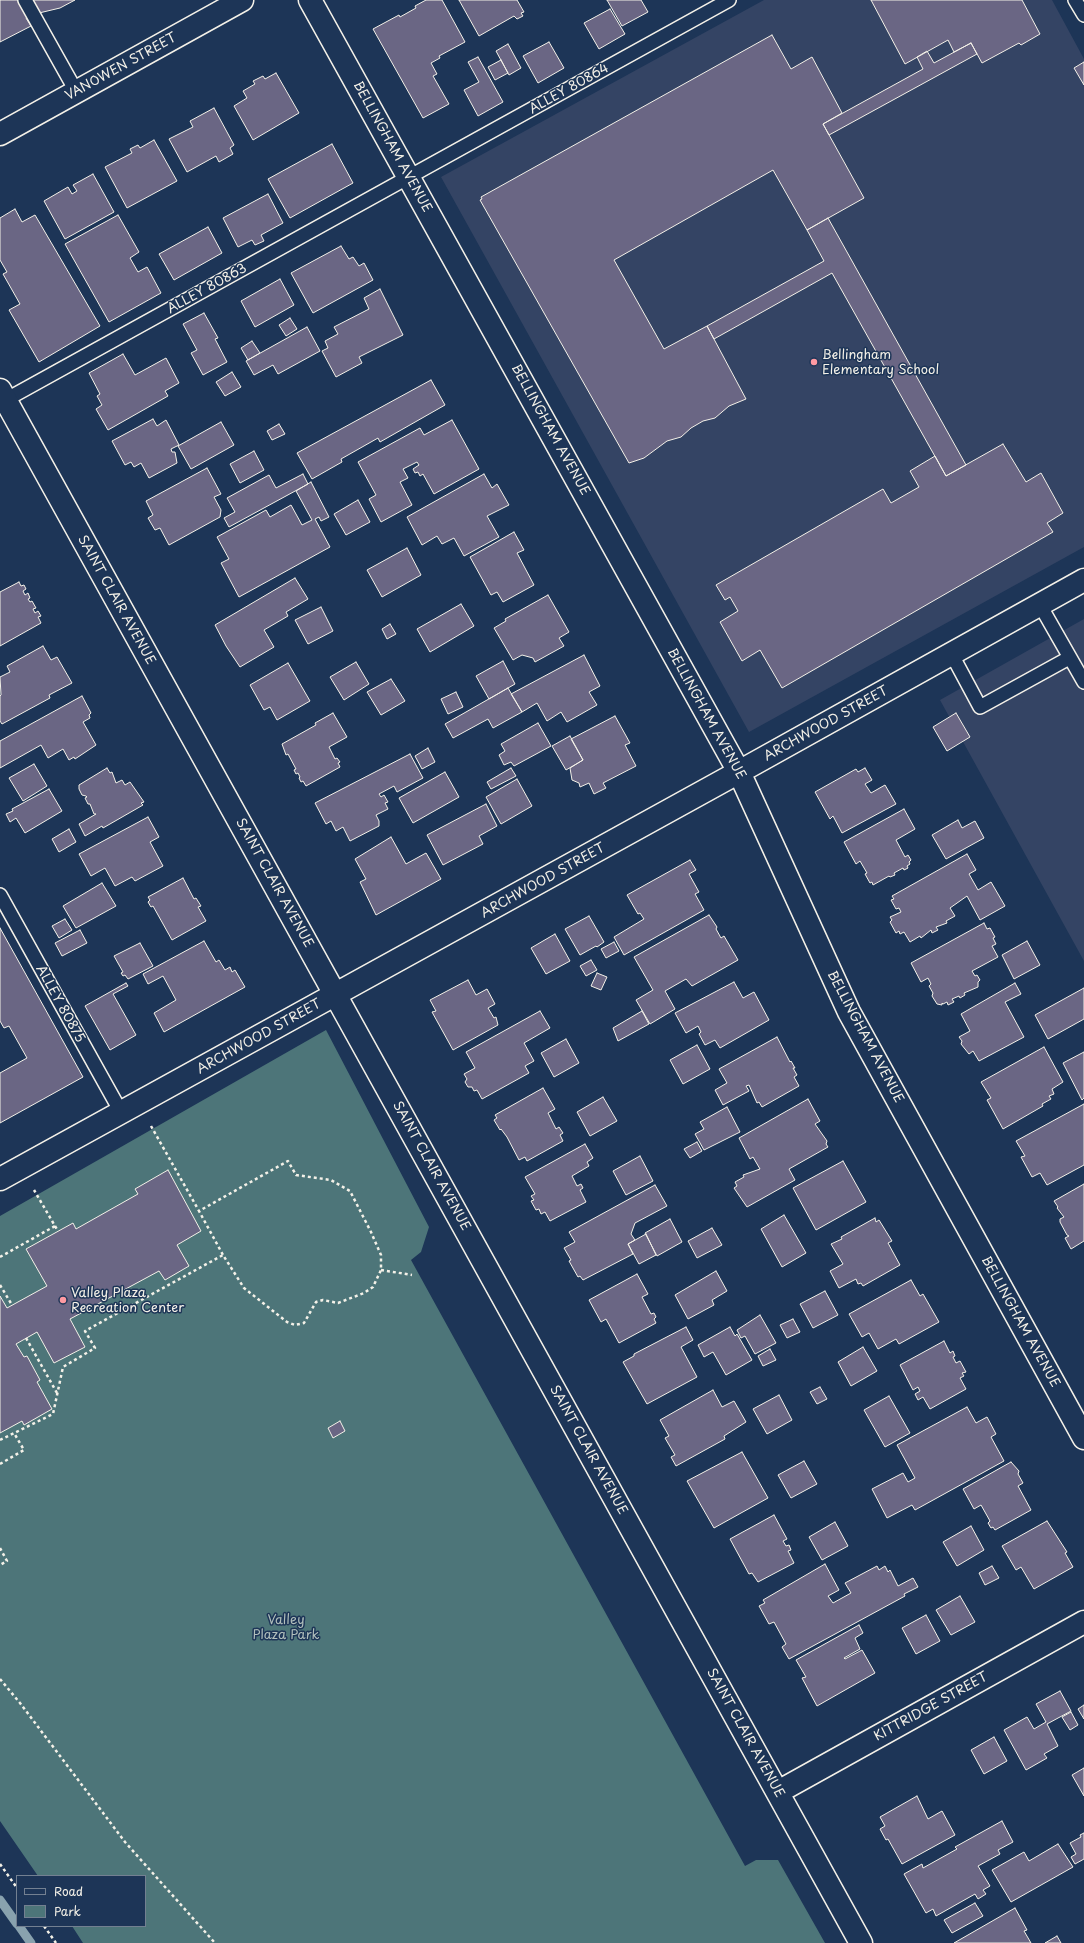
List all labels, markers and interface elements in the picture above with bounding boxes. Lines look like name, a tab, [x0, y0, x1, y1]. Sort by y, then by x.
street label: VANOWEN STREET	[63, 30, 179, 104]
street label: ALLEY 80864	[526, 61, 612, 117]
street label: BELLINGHAM AVENUE	[349, 79, 435, 215]
street label: ALLEY 80863	[164, 261, 250, 317]
place label: Bellingham Elementary School	[822, 347, 939, 378]
marker: Bellingham Elementary School	[809, 357, 819, 367]
street label: BELLINGHAM AVENUE	[507, 362, 593, 498]
street label: SAINT CLAIR AVENUE	[74, 533, 158, 667]
street label: BELLINGHAM AVENUE	[663, 646, 749, 782]
street label: ARCHWOOD STREET	[761, 683, 891, 765]
street label: SAINT CLAIR AVENUE	[232, 816, 316, 950]
street label: ARCHWOOD STREET	[478, 840, 608, 922]
street label: ALLEY 80875	[32, 963, 88, 1045]
street label: BELLINGHAM AVENUE	[824, 968, 906, 1106]
street label: ARCHWOOD STREET	[194, 996, 324, 1078]
street label: SAINT CLAIR AVENUE	[389, 1099, 473, 1233]
street label: BELLINGHAM AVENUE	[977, 1254, 1063, 1390]
place label: Valley Plaza Recreation Center	[71, 1285, 184, 1316]
marker: Valley Plaza Recreation Center	[58, 1295, 68, 1305]
street label: SAINT CLAIR AVENUE	[546, 1383, 630, 1517]
park label: Valley Plaza Park	[253, 1612, 319, 1643]
street label: SAINT CLAIR AVENUE	[703, 1666, 787, 1800]
street label: KITTRIDGE STREET	[871, 1669, 991, 1745]
legend	[16, 1875, 146, 1927]
text: Road	[54, 1882, 83, 1900]
text: Park	[54, 1902, 81, 1920]

